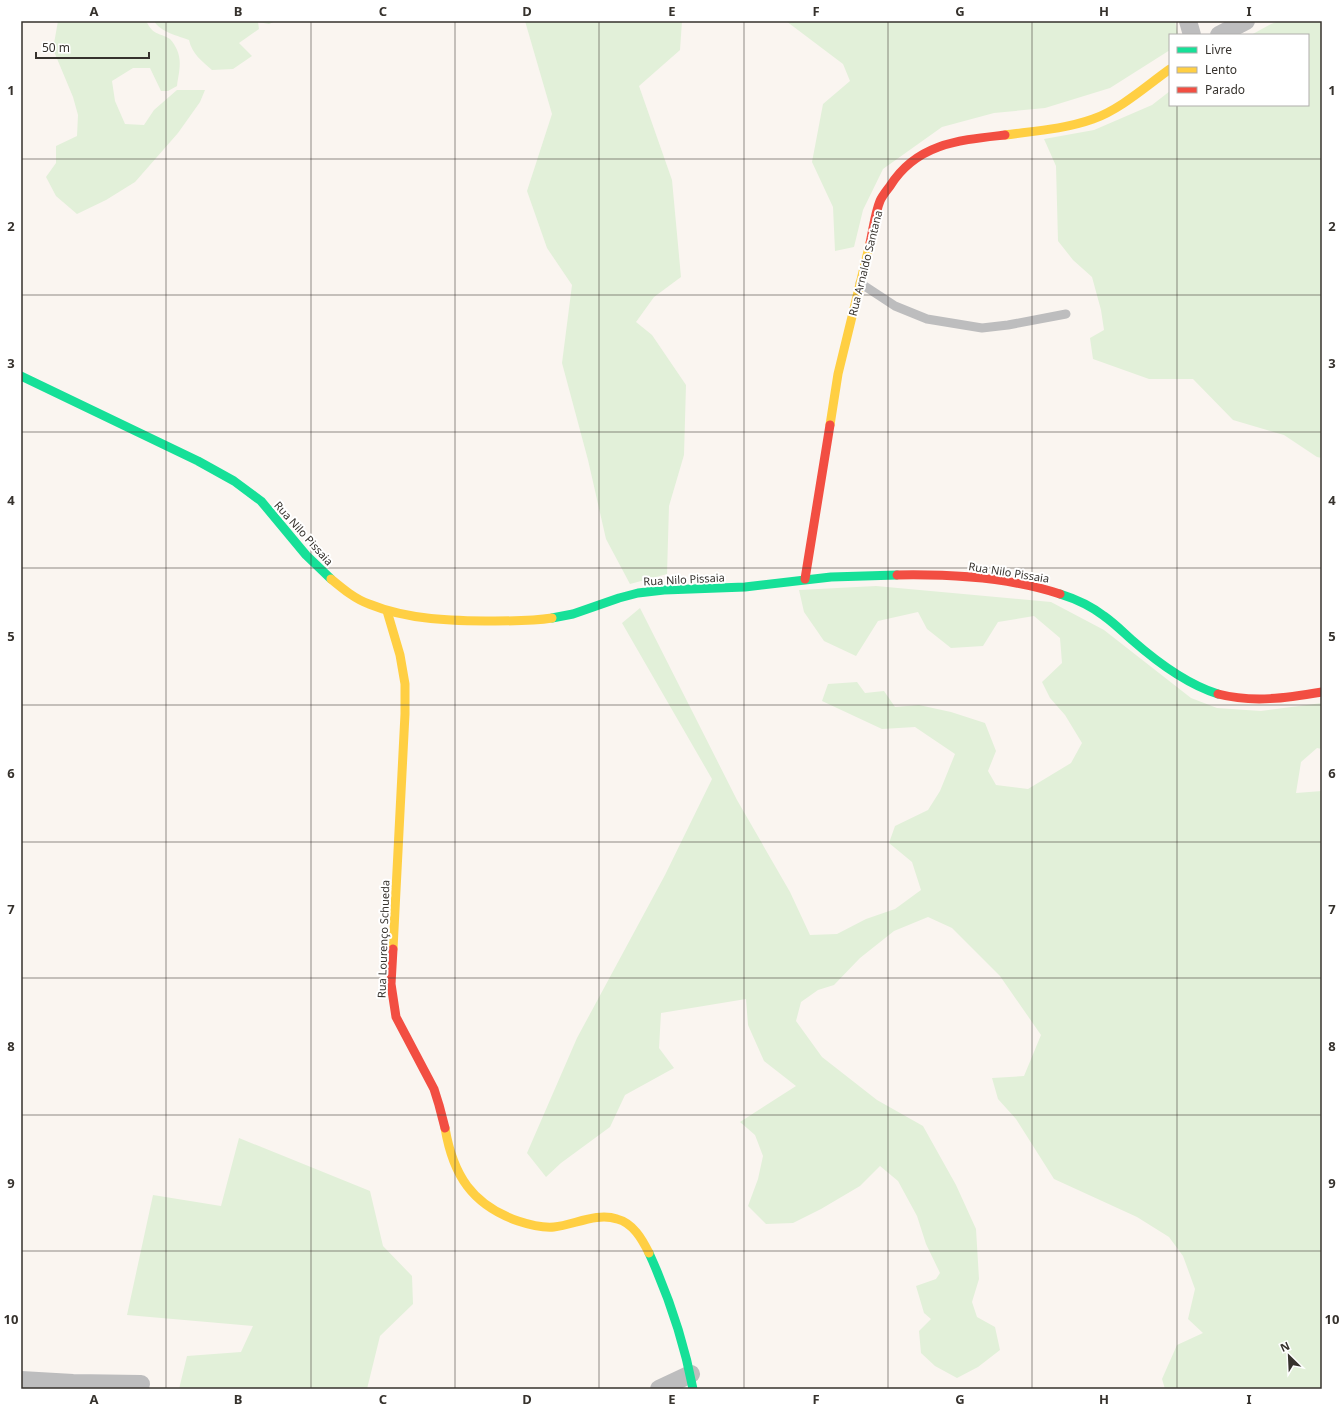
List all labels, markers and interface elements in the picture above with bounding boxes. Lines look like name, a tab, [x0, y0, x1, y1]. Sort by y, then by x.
text: A	[90, 2, 99, 20]
text: B	[234, 2, 242, 20]
text: C	[379, 2, 387, 20]
text: D	[522, 2, 532, 20]
text: E	[668, 2, 676, 20]
text: F	[812, 2, 820, 20]
text: G	[955, 2, 965, 20]
text: H	[1099, 2, 1109, 20]
text: I	[1246, 2, 1252, 20]
scale bar	[36, 34, 149, 60]
legend	[1169, 34, 1309, 106]
text: 50 m	[42, 39, 70, 56]
text: Livre	[1205, 41, 1232, 58]
text: Lento	[1205, 61, 1237, 78]
text: 1	[7, 81, 15, 99]
text: Parado	[1205, 81, 1245, 98]
text: 1	[1328, 81, 1336, 99]
street label: Rua Arnaldo Santana	[845, 209, 885, 317]
text: 2	[7, 217, 15, 235]
text: 2	[1328, 217, 1336, 235]
text: 3	[7, 354, 15, 372]
text: 3	[1328, 354, 1336, 372]
text: 4	[7, 491, 15, 509]
text: 4	[1328, 491, 1336, 509]
street label: Rua Nilo Pissaia	[271, 498, 337, 568]
street label: Rua Nilo Pissaia	[968, 558, 1050, 586]
street label: Rua Nilo Pissaia	[643, 569, 725, 589]
text: 5	[7, 627, 15, 645]
text: 5	[1328, 627, 1336, 645]
text: 6	[7, 764, 15, 782]
text: 6	[1328, 764, 1336, 782]
street label: Rua Lourenço Schueda	[373, 880, 393, 998]
text: 7	[7, 900, 15, 918]
text: 7	[1328, 900, 1336, 918]
text: 8	[7, 1037, 15, 1055]
text: 8	[1328, 1037, 1336, 1055]
text: 9	[7, 1174, 15, 1192]
text: 9	[1328, 1174, 1336, 1192]
text: 10	[4, 1310, 18, 1328]
text: 10	[1325, 1310, 1339, 1328]
north arrow	[1269, 1336, 1309, 1376]
text: N	[1278, 1338, 1292, 1355]
text: A	[90, 1390, 99, 1408]
text: B	[234, 1390, 242, 1408]
text: C	[379, 1390, 387, 1408]
text: D	[522, 1390, 532, 1408]
text: E	[668, 1390, 676, 1408]
text: F	[812, 1390, 820, 1408]
text: G	[955, 1390, 965, 1408]
text: H	[1099, 1390, 1109, 1408]
text: I	[1246, 1390, 1252, 1408]

